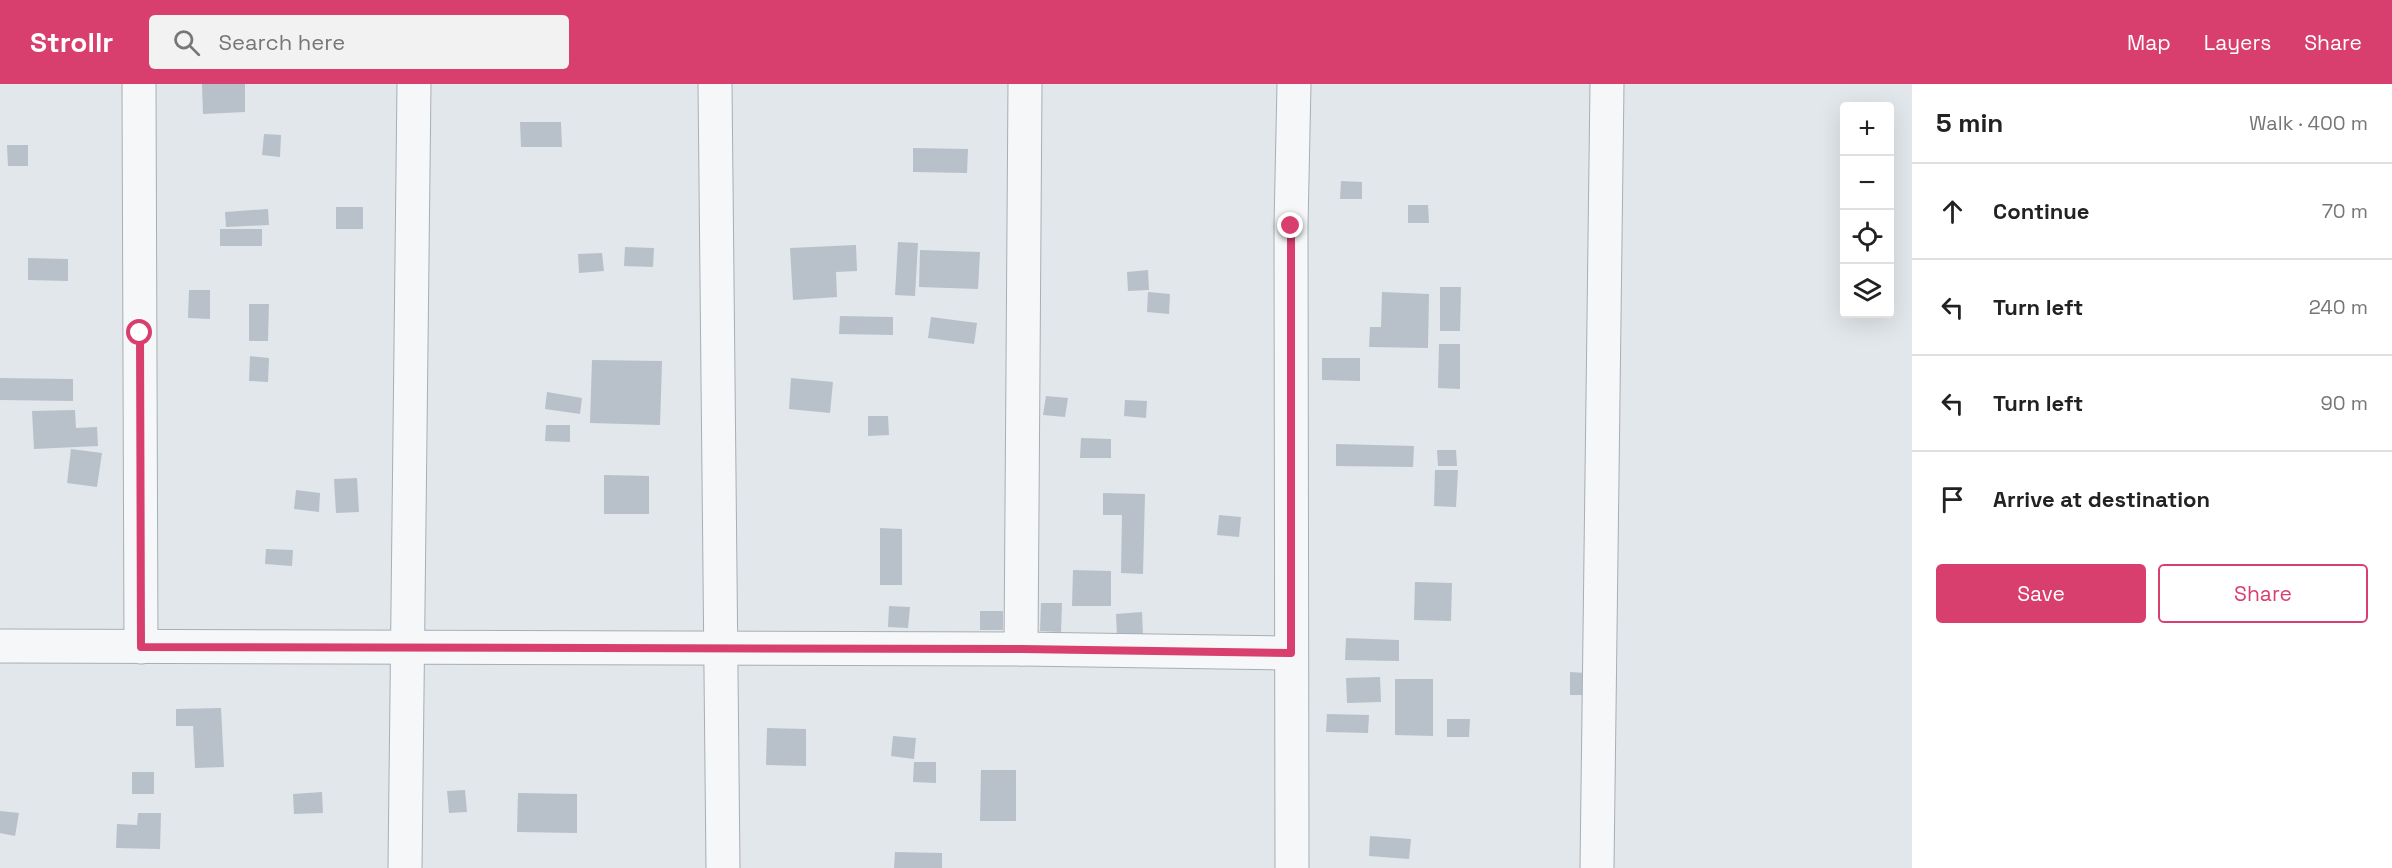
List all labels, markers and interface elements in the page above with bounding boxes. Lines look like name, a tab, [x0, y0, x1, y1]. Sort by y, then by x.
search box	[149, 15, 569, 69]
text: Strollr	[30, 24, 113, 60]
icon: search	[170, 26, 203, 59]
text: Search here	[218, 28, 345, 56]
text: Map	[2127, 29, 2171, 56]
text: Layers	[2204, 29, 2271, 56]
text: Share	[2304, 29, 2362, 56]
map controls	[1840, 102, 1894, 318]
button: +	[1840, 102, 1894, 156]
text: 5 min	[1936, 106, 2003, 140]
text: Walk · 400 m	[2249, 110, 2368, 136]
button: −	[1840, 156, 1894, 210]
icon: ahead	[1936, 195, 1969, 228]
text: Continue	[1993, 197, 2089, 225]
text: 70 m	[2322, 198, 2368, 224]
button: locate	[1840, 210, 1894, 264]
route end	[1277, 212, 1303, 238]
button: layers	[1840, 264, 1894, 318]
icon: left	[1936, 291, 1969, 324]
text: Turn left	[1993, 293, 2083, 321]
text: 240 m	[2309, 294, 2368, 320]
route start	[126, 319, 152, 345]
icon: left	[1936, 387, 1969, 420]
text: Turn left	[1993, 389, 2083, 417]
text: 90 m	[2321, 390, 2368, 416]
icon: arrive	[1936, 483, 1969, 516]
text: Arrive at destination	[1993, 485, 2210, 513]
button: Save	[1936, 564, 2146, 623]
button: Share	[2158, 564, 2368, 623]

